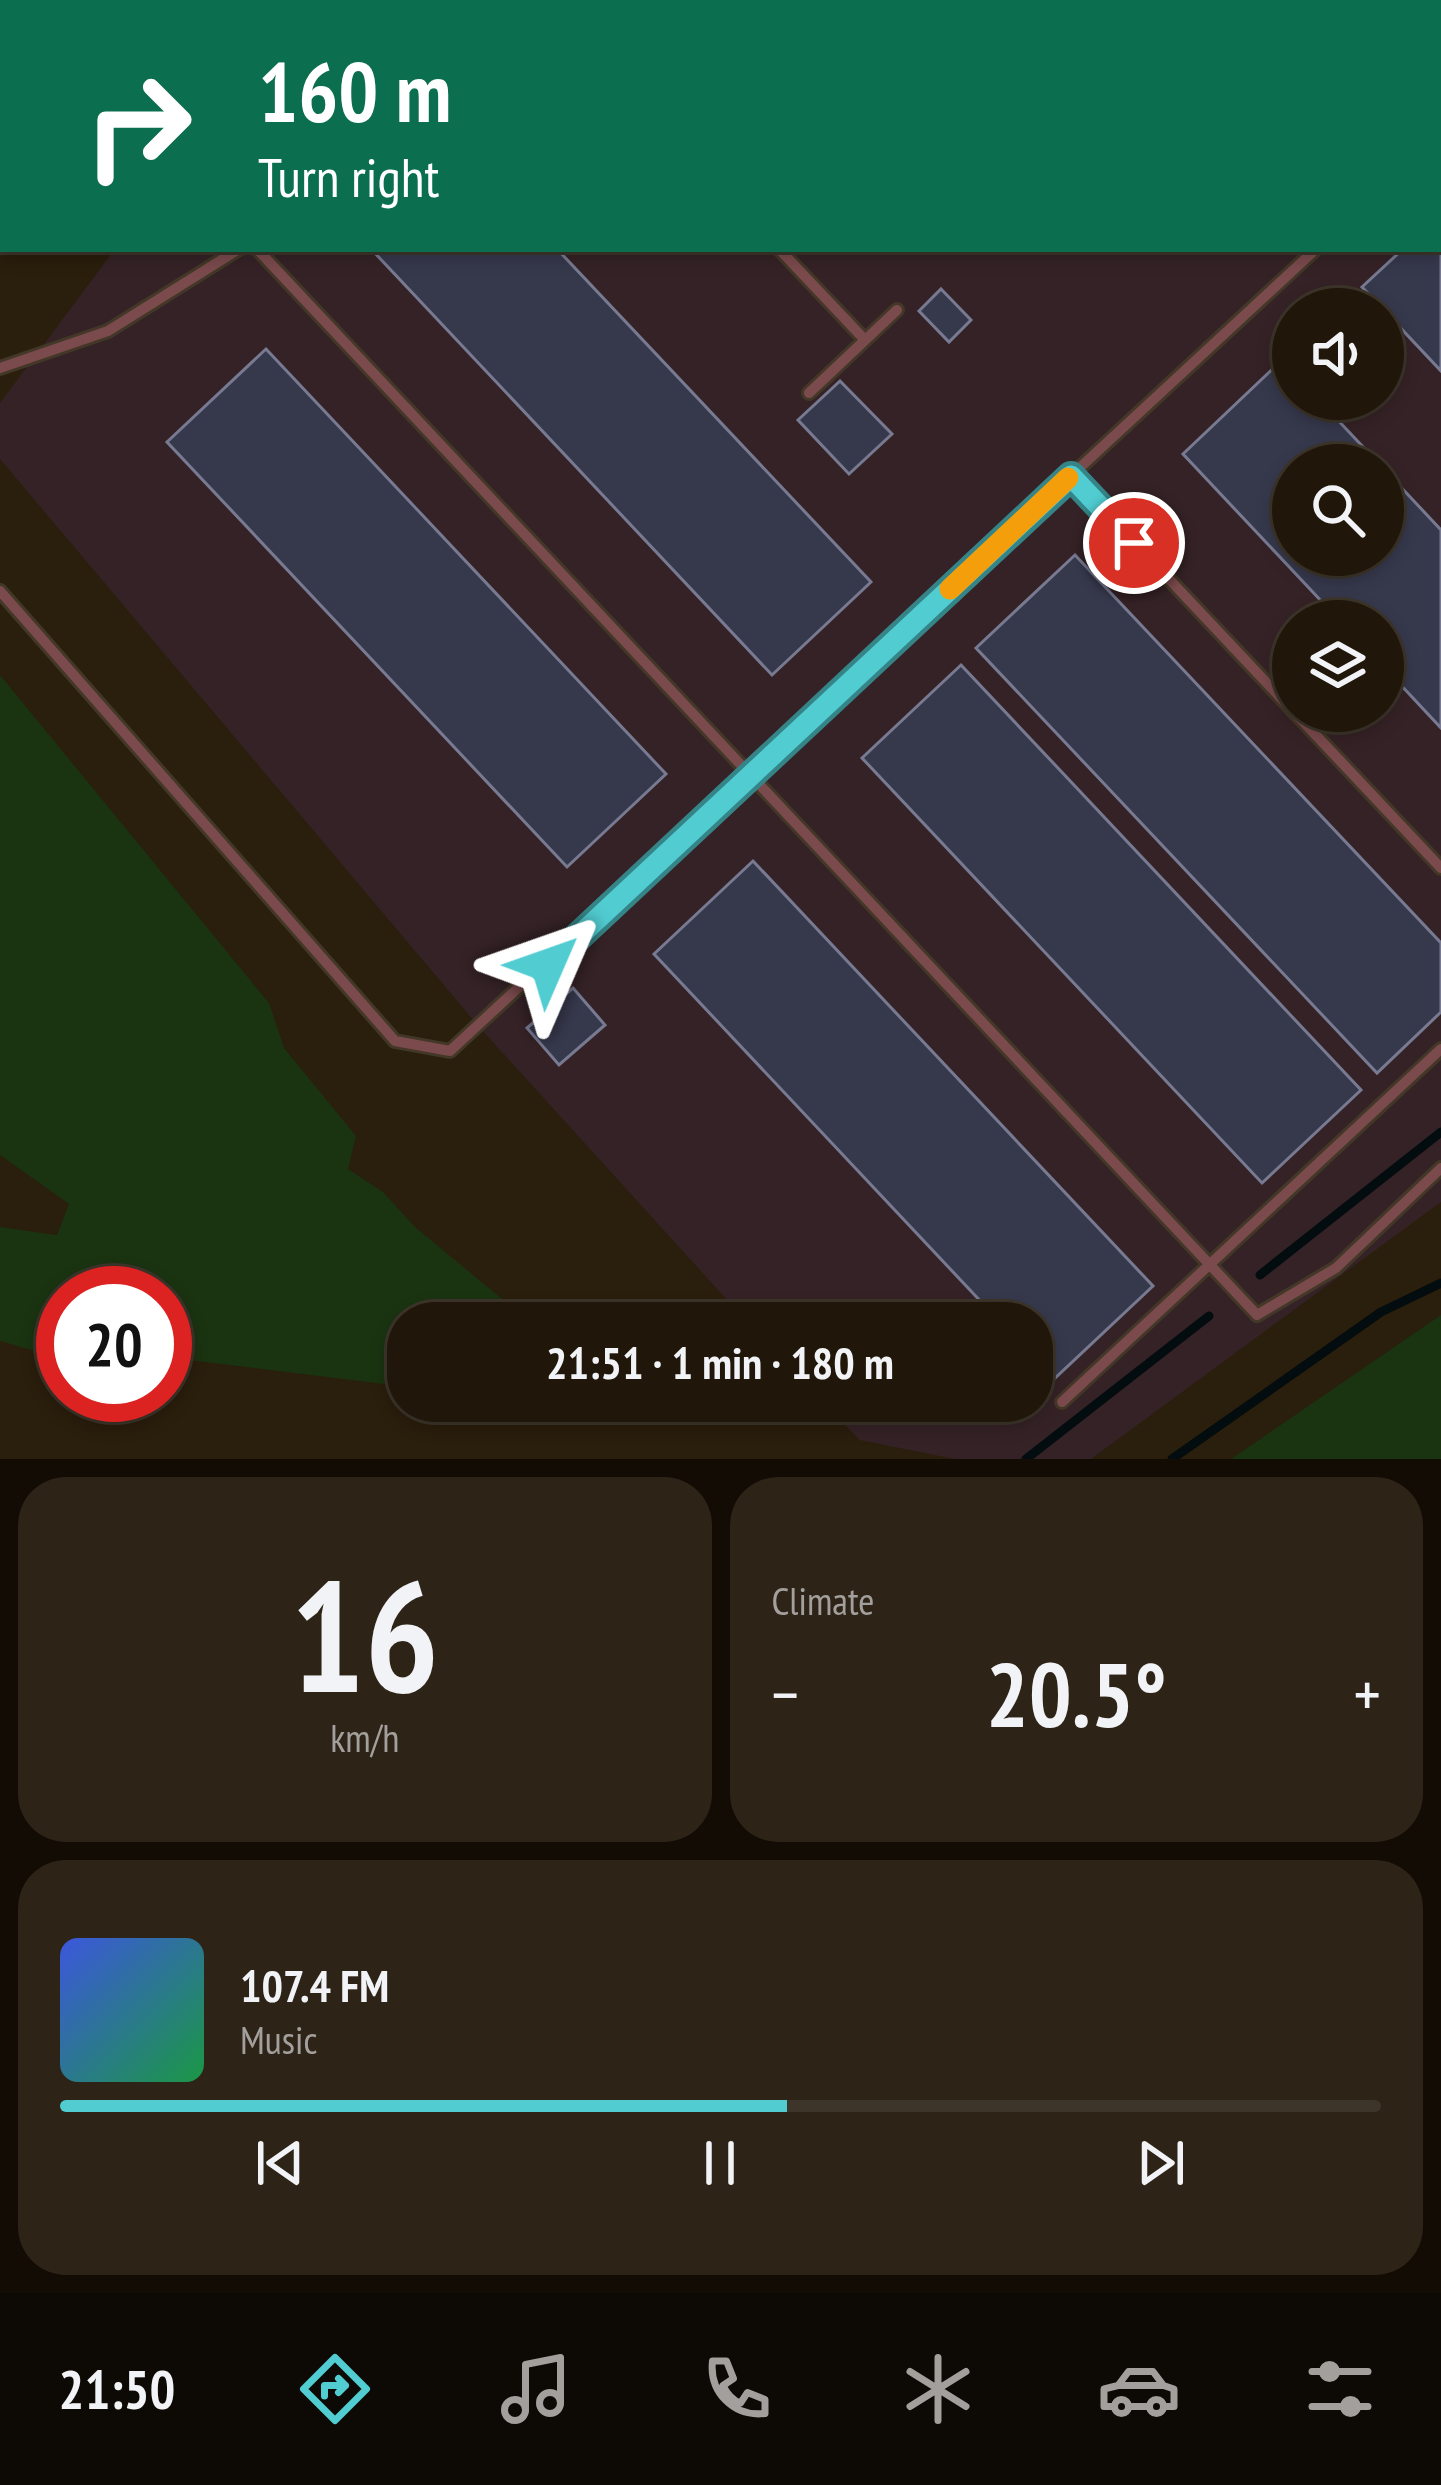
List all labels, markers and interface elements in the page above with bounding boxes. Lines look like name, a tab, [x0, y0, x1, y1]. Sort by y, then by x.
text: 160 m	[258, 36, 451, 145]
icon: right	[60, 48, 216, 204]
text: Turn right	[258, 142, 439, 212]
map controls	[1272, 288, 1404, 732]
button: sound	[1272, 288, 1404, 420]
button: search	[1272, 444, 1404, 576]
pin	[1083, 492, 1185, 594]
icon: arrive	[1101, 510, 1167, 576]
button: layers	[1272, 600, 1404, 732]
position arrow	[485, 902, 611, 1028]
speed limit sign: 20	[36, 1266, 192, 1422]
text: 21:51 · 1 min · 180 m	[546, 1333, 894, 1391]
text: 16	[290, 1533, 439, 1735]
text: Climate	[772, 1575, 874, 1626]
text: 20.5°	[986, 1635, 1167, 1752]
text: −	[772, 1651, 799, 1736]
text: +	[1354, 1651, 1381, 1736]
text: km/h	[330, 1712, 399, 1763]
text: 107.4 FM	[240, 1956, 389, 2014]
text: Music	[240, 2014, 317, 2065]
icon: previous	[247, 2130, 313, 2196]
icon: pause	[687, 2130, 753, 2196]
icon: next	[1128, 2130, 1194, 2196]
icon: directions	[293, 2347, 377, 2431]
icon: music	[494, 2347, 578, 2431]
icon: phone	[695, 2347, 779, 2431]
icon: climate	[896, 2347, 980, 2431]
icon: car	[1097, 2347, 1181, 2431]
icon: filters	[1298, 2347, 1382, 2431]
text: 21:50	[59, 2354, 175, 2424]

